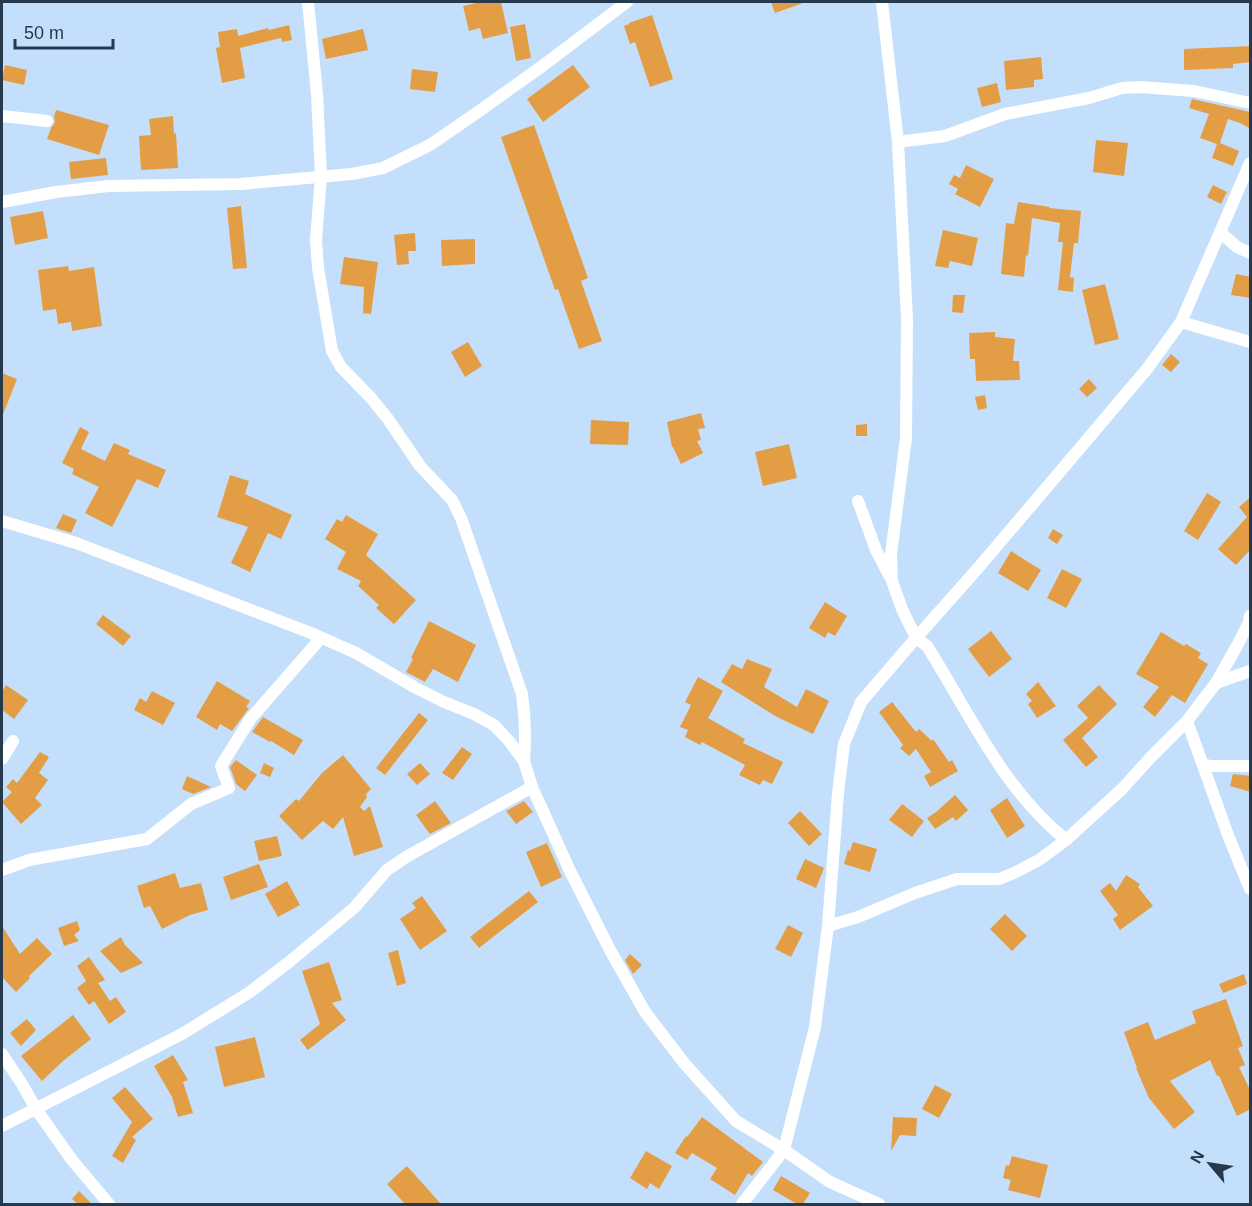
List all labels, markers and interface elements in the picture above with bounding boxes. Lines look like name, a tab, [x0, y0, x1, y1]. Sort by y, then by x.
scale bar	[15, 12, 112, 50]
text: 50 m	[24, 23, 64, 43]
north arrow	[1180, 1134, 1240, 1194]
text: N	[1187, 1148, 1208, 1166]

